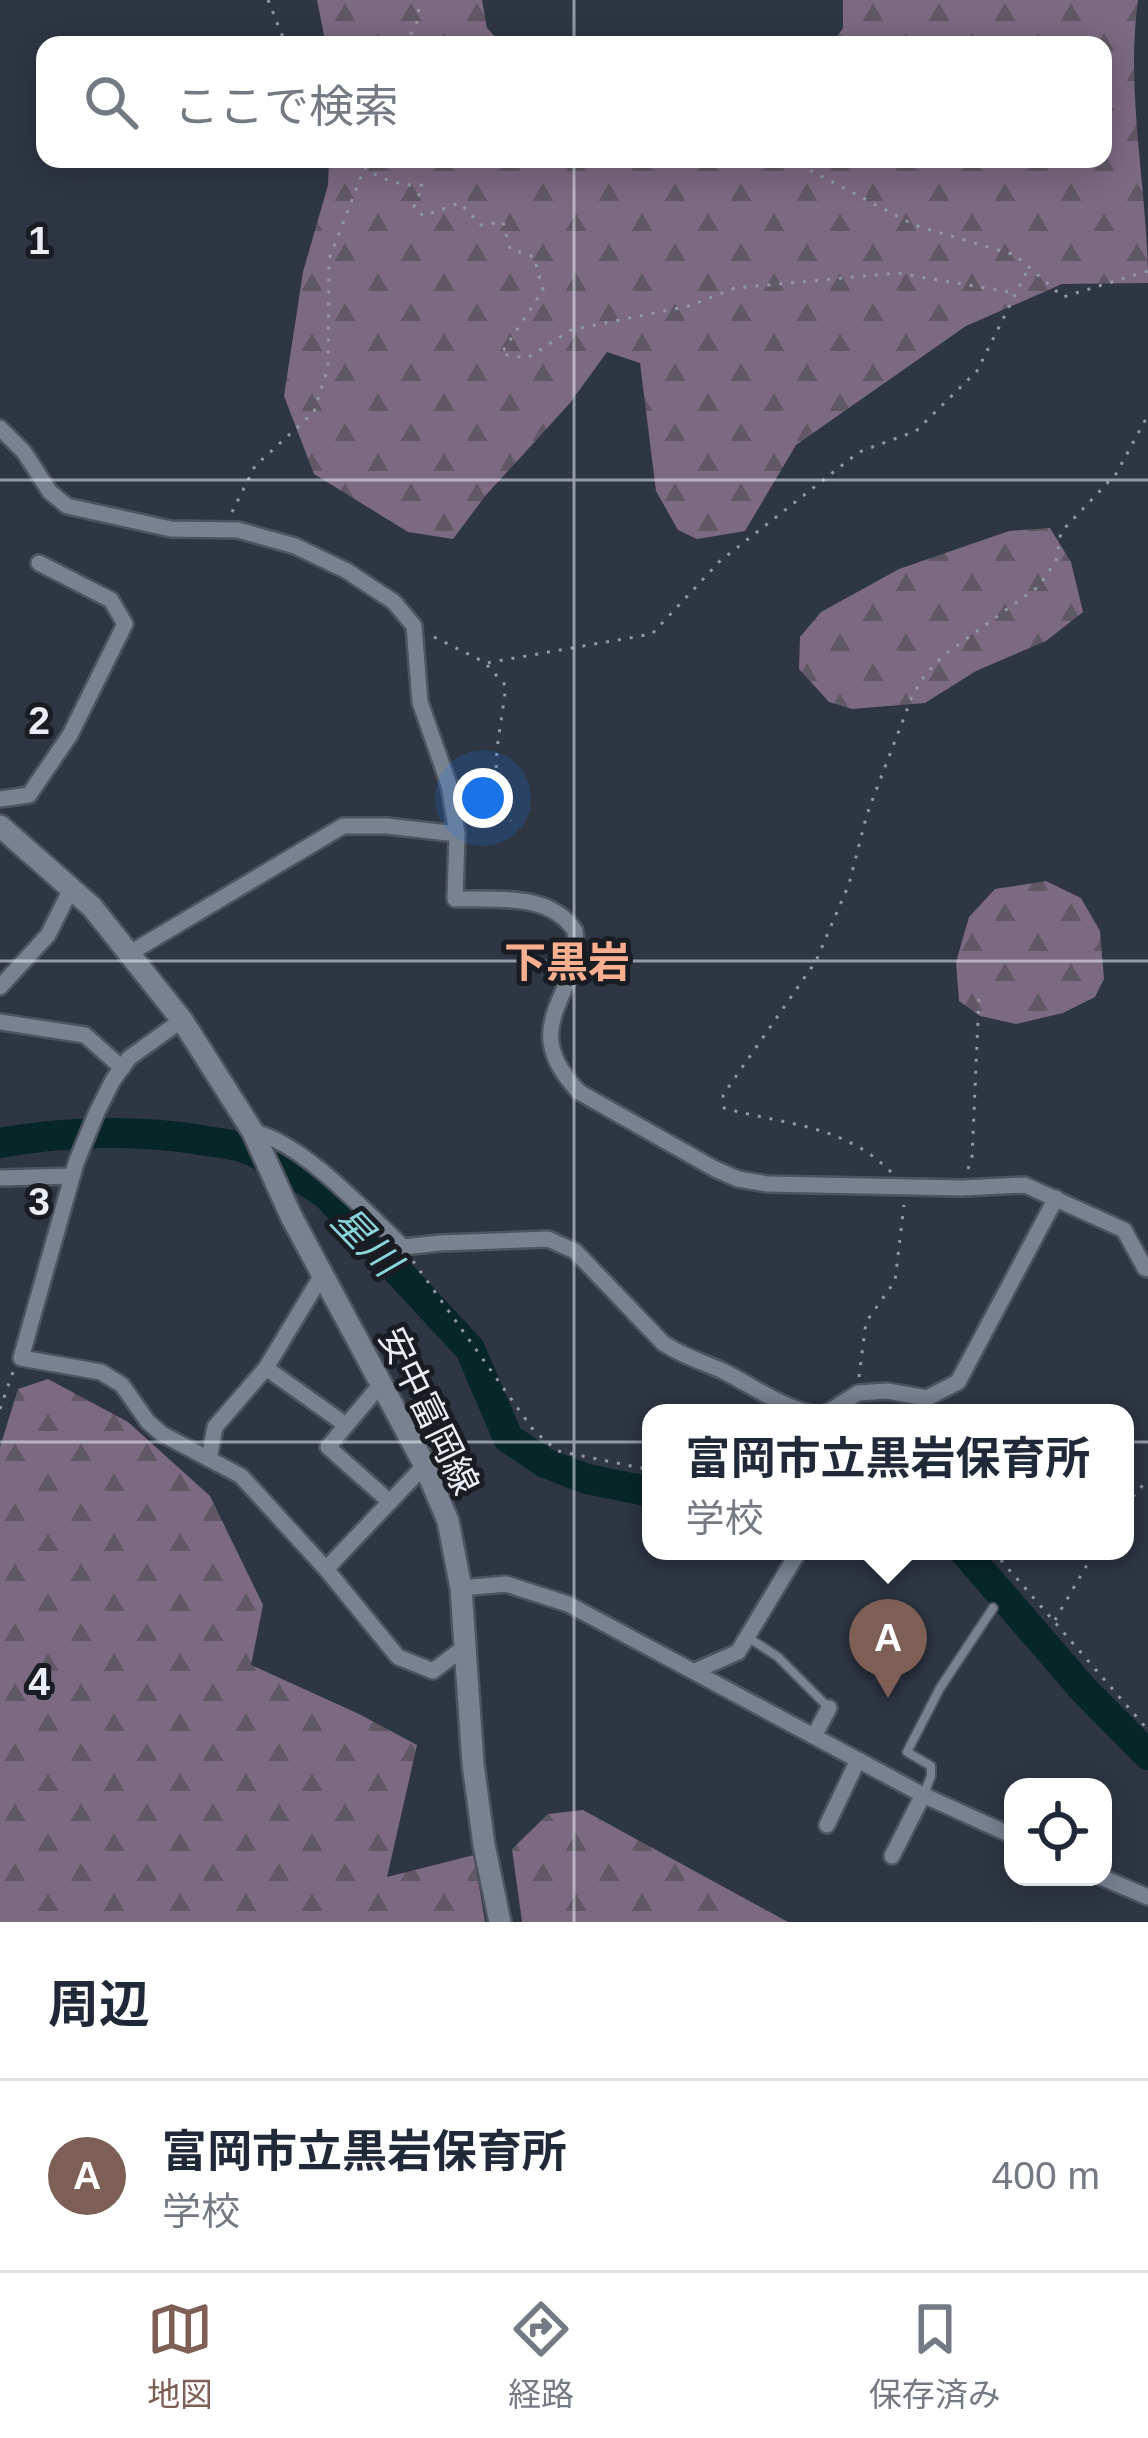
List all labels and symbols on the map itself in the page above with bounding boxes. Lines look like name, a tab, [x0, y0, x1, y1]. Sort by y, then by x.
text: 1	[28, 219, 50, 262]
text: 2	[28, 699, 50, 742]
your location	[453, 768, 513, 828]
district label: 下黒岩	[504, 939, 630, 986]
text: 3	[28, 1180, 50, 1223]
water label: 星川	[323, 1198, 411, 1287]
street label: 安中富岡線	[371, 1321, 487, 1501]
pin: A	[849, 1599, 927, 1698]
text: 4	[28, 1660, 50, 1703]

